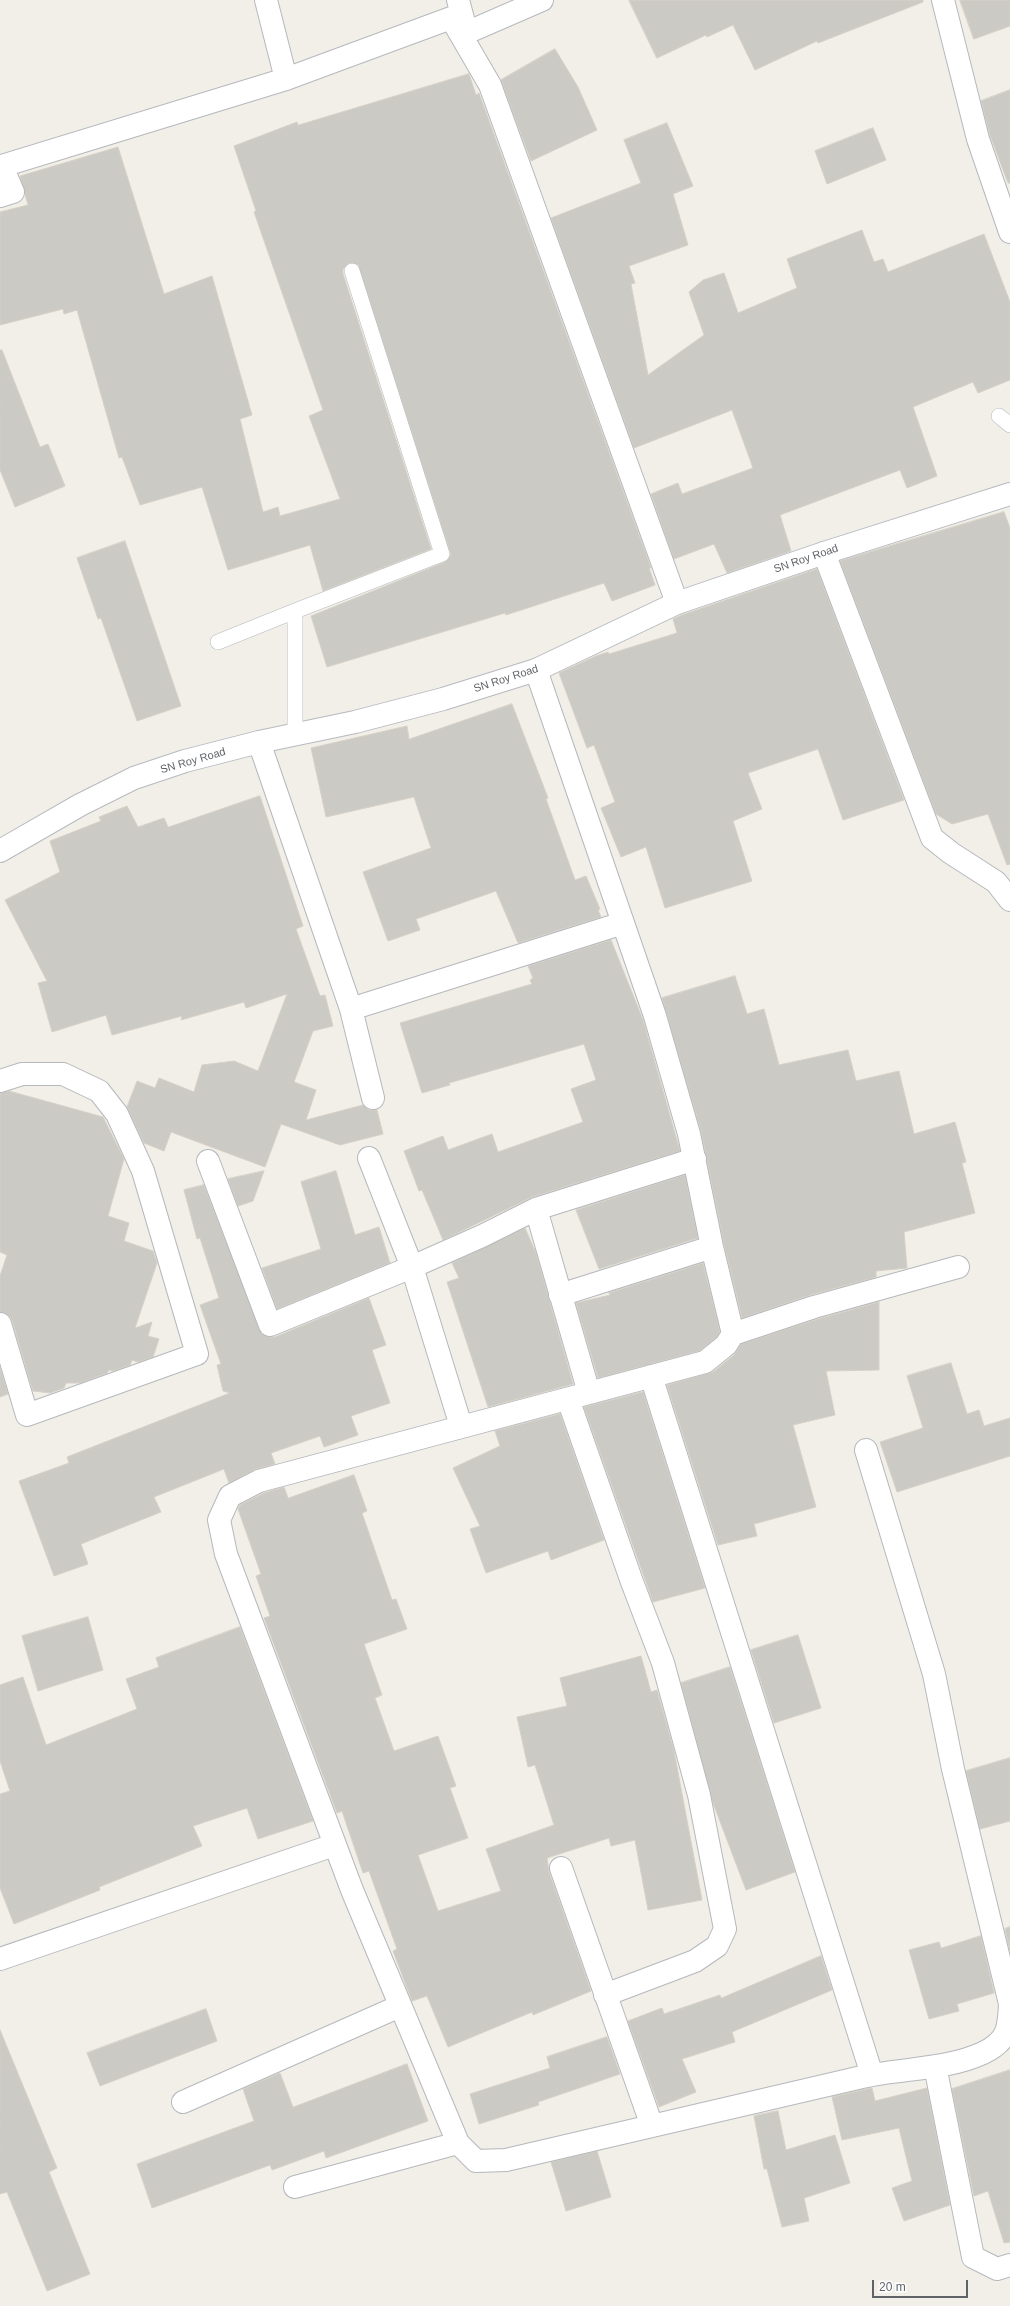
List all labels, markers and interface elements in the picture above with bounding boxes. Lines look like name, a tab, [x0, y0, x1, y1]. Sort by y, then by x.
street label: SN Roy Road	[772, 542, 840, 576]
street label: SN Roy Road	[472, 662, 540, 696]
street label: SN Roy Road	[159, 745, 227, 777]
scale bar	[874, 2272, 970, 2298]
text: 20 m	[879, 2280, 906, 2294]

